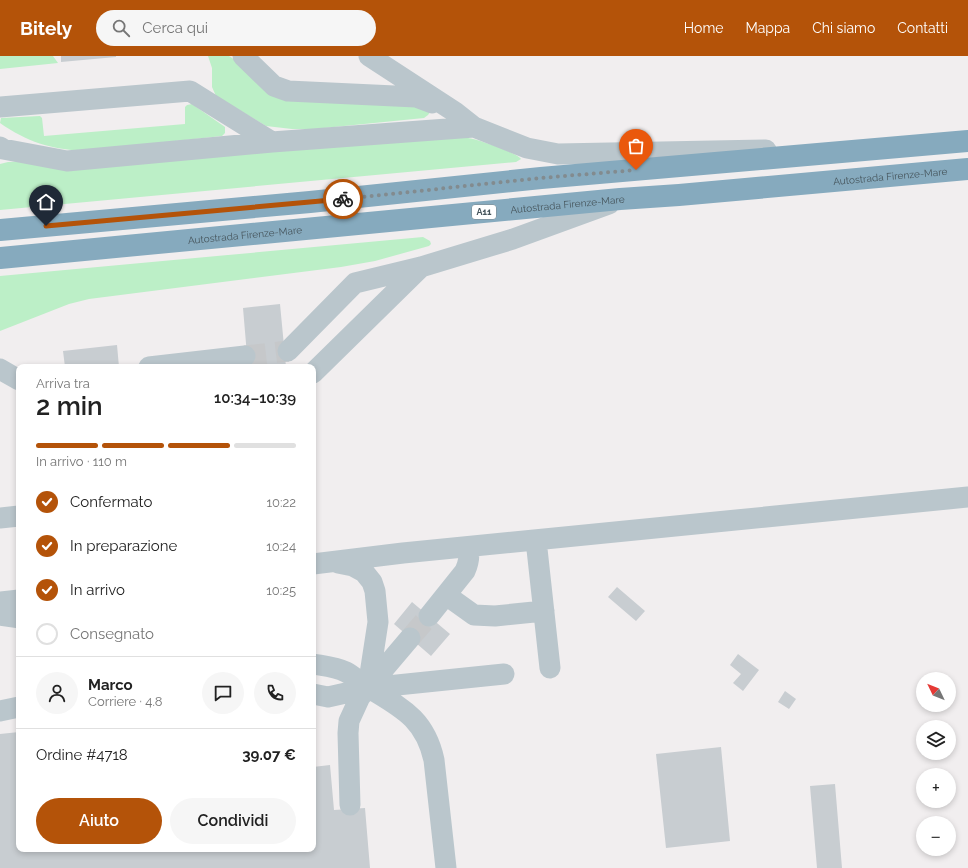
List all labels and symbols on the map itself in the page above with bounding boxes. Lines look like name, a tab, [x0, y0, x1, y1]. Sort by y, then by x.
pin	[619, 129, 653, 170]
street label: Autostrada Firenze-Mare	[833, 166, 948, 187]
courier	[323, 179, 363, 219]
pin	[29, 185, 63, 226]
street label: Autostrada Firenze-Mare	[510, 194, 625, 215]
road number: A11	[472, 205, 496, 219]
street label: Autostrada Firenze-Mare	[187, 224, 303, 246]
north arrow	[916, 672, 956, 712]

